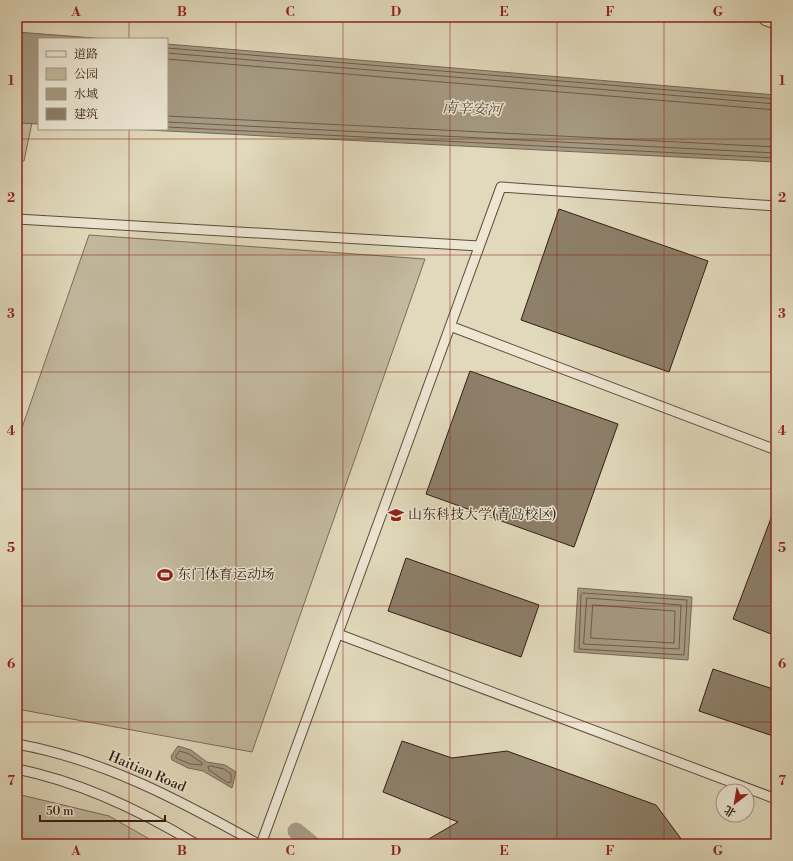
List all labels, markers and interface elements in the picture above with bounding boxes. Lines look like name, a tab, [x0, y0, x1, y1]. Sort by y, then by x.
text: A	[70, 4, 81, 20]
text: B	[177, 4, 187, 20]
text: C	[285, 4, 295, 20]
text: D	[391, 4, 401, 20]
text: E	[499, 4, 509, 20]
text: F	[605, 4, 615, 20]
text: G	[713, 4, 724, 20]
legend	[38, 38, 168, 130]
text: 道路	[74, 47, 98, 62]
text: 公园	[74, 67, 98, 82]
text: 1	[8, 73, 15, 89]
text: 1	[779, 73, 786, 89]
text: 水域	[74, 87, 98, 102]
water label: 南辛安河	[442, 98, 505, 120]
text: 建筑	[74, 107, 98, 122]
text: 2	[7, 190, 15, 206]
text: 2	[778, 190, 786, 206]
text: 3	[7, 306, 15, 322]
text: 3	[778, 306, 786, 322]
text: 4	[7, 423, 16, 439]
text: 4	[778, 423, 787, 439]
school or university icon: 山东科技大学(青岛校区)	[387, 506, 405, 524]
place label: 山东科技大学(青岛校区)	[408, 506, 557, 524]
text: 5	[7, 540, 15, 556]
text: 5	[778, 540, 786, 556]
sports icon: 东门体育运动场	[156, 566, 174, 584]
place label: 东门体育运动场	[177, 566, 275, 584]
text: 6	[7, 656, 15, 672]
text: 6	[778, 656, 786, 672]
street label: Haitian Road	[105, 747, 189, 797]
text: 7	[7, 773, 15, 789]
text: 7	[778, 773, 786, 789]
north arrow	[715, 783, 755, 823]
scale bar	[40, 797, 165, 823]
text: 北	[722, 802, 739, 820]
text: 50 m	[46, 804, 74, 819]
text: A	[70, 843, 81, 859]
text: B	[177, 843, 187, 859]
text: C	[285, 843, 295, 859]
text: D	[391, 843, 401, 859]
text: E	[499, 843, 509, 859]
text: F	[605, 843, 615, 859]
text: G	[713, 843, 724, 859]

